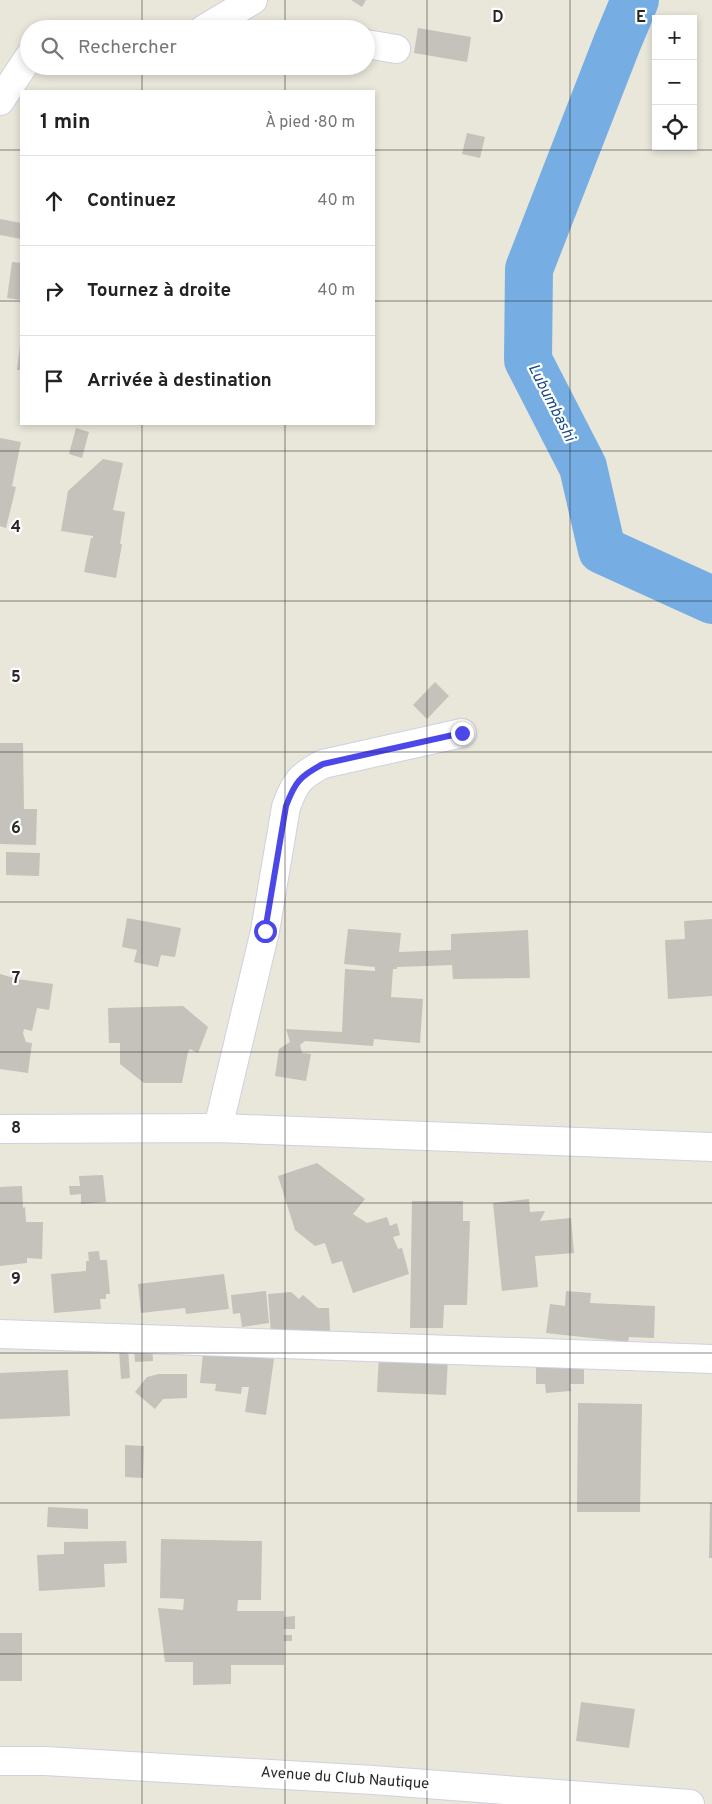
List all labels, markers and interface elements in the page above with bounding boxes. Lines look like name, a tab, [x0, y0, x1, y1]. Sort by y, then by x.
text: D	[492, 8, 504, 28]
text: E	[636, 8, 646, 28]
map controls	[652, 15, 697, 150]
button: +	[652, 15, 697, 60]
search box	[20, 20, 375, 75]
icon: search	[38, 34, 66, 62]
text: Rechercher	[78, 36, 177, 60]
button: −	[652, 60, 697, 105]
button: locate	[652, 105, 697, 150]
text: 1 min	[40, 109, 90, 136]
text: À pied · 80 m	[265, 113, 355, 133]
icon: ahead	[40, 187, 68, 215]
text: Continuez	[87, 189, 176, 213]
text: 40 m	[317, 191, 355, 211]
icon: right	[40, 277, 68, 305]
text: Tournez à droite	[87, 279, 231, 303]
text: 40 m	[317, 281, 355, 301]
water label: Lubumbashi	[523, 361, 580, 446]
icon: arrive	[40, 367, 68, 395]
text: Arrivée à destination	[87, 369, 272, 393]
text: 4	[11, 518, 21, 538]
text: 5	[11, 668, 21, 688]
route end	[451, 722, 474, 745]
text: 6	[11, 819, 21, 839]
route start	[254, 920, 277, 943]
text: 7	[12, 969, 20, 989]
text: 8	[11, 1119, 21, 1139]
text: 9	[11, 1270, 21, 1290]
street label: Avenue du Club Nautique	[260, 1764, 430, 1794]

